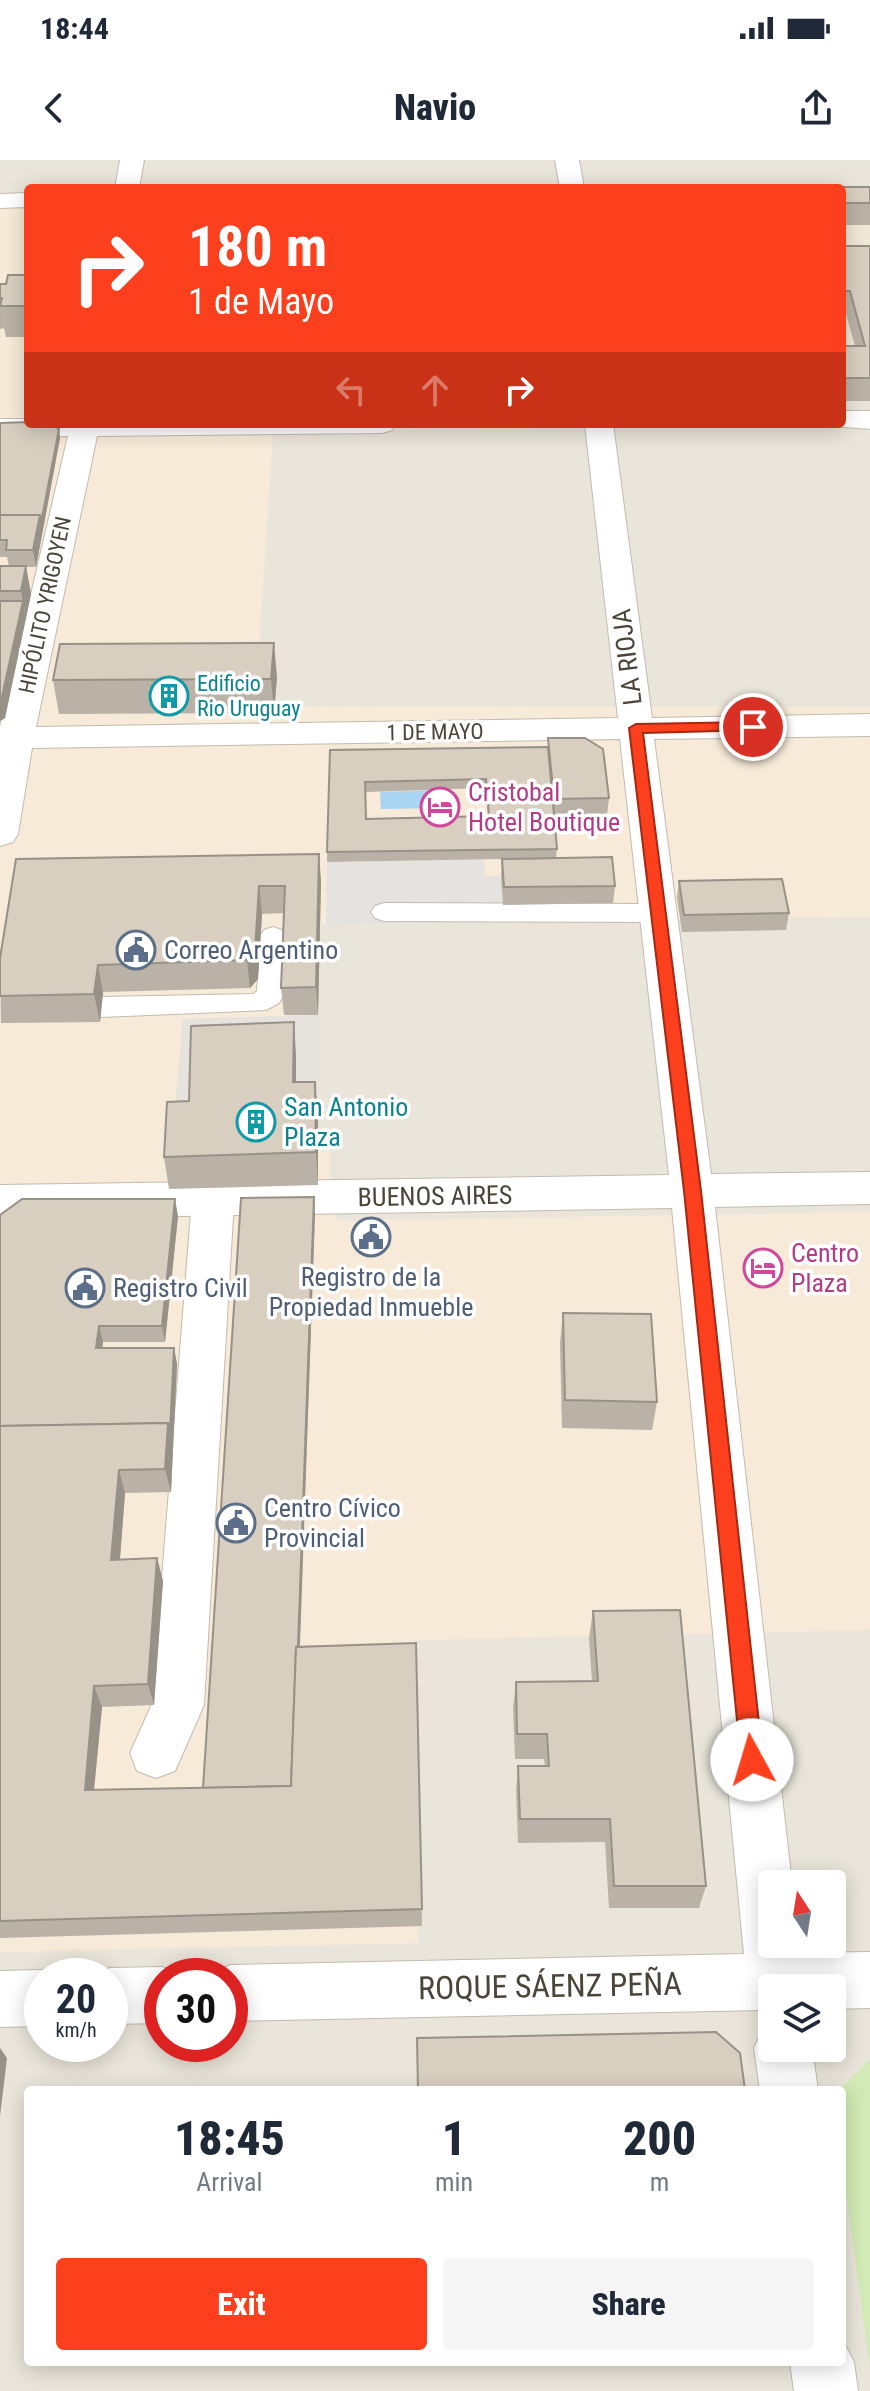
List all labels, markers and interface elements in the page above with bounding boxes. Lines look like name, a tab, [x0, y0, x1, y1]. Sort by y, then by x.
text: 18:44	[40, 11, 109, 46]
icon: back	[32, 86, 76, 130]
icon: share	[794, 86, 838, 130]
text: Navio	[394, 87, 476, 129]
text: 180 m	[188, 214, 327, 280]
icon: right	[56, 216, 160, 320]
text: 1 de Mayo	[188, 281, 334, 323]
icon: left	[329, 368, 373, 412]
icon: ahead	[413, 368, 457, 412]
icon: right	[497, 368, 541, 412]
street label: HIPÓLITO YRIGOYEN	[13, 514, 76, 696]
street label: LA RIOJA	[606, 607, 648, 707]
place label: Edificio Rio Uruguay	[197, 671, 301, 721]
building icon: Edificio Rio Uruguay	[148, 675, 190, 717]
pin	[719, 693, 787, 761]
icon: arrive	[731, 705, 775, 749]
street label: 1 DE MAYO	[386, 719, 484, 745]
place label: Cristobal Hotel Boutique	[468, 777, 620, 837]
hotel icon: Cristobal Hotel Boutique	[419, 786, 461, 828]
public building icon: Correo Argentino	[115, 929, 157, 971]
place label: Correo Argentino	[164, 935, 338, 965]
place label: San Antonio Plaza	[284, 1092, 408, 1152]
building icon: San Antonio Plaza	[235, 1101, 277, 1143]
street label: BUENOS AIRES	[357, 1180, 513, 1212]
public building icon: Registro de la Propiedad Inmueble	[350, 1216, 392, 1258]
place label: Centro Plaza	[791, 1238, 859, 1298]
hotel icon: Centro Plaza	[742, 1247, 784, 1289]
place label: Registro de la Propiedad Inmueble	[269, 1262, 473, 1322]
public building icon: Registro Civil	[64, 1267, 106, 1309]
place label: Registro Civil	[113, 1273, 248, 1303]
place label: Centro Cívico Provincial	[264, 1493, 401, 1553]
public building icon: Centro Cívico Provincial	[215, 1502, 257, 1544]
position arrow	[710, 1718, 794, 1802]
north arrow	[758, 1870, 846, 1958]
map controls	[758, 1870, 846, 2062]
speed limit sign: 30	[144, 1958, 248, 2062]
street label: ROQUE SÁENZ PEÑA	[418, 1965, 682, 2007]
button: layers	[758, 1974, 846, 2062]
text: 20	[56, 1976, 96, 2023]
text: km/h	[55, 2018, 97, 2042]
text: 18:45	[174, 2110, 285, 2167]
text: 1	[442, 2110, 466, 2167]
text: 200	[623, 2110, 696, 2167]
text: Arrival	[196, 2167, 263, 2197]
text: min	[435, 2167, 473, 2197]
text: m	[650, 2167, 669, 2197]
button: Exit	[56, 2258, 427, 2350]
button: Share	[443, 2258, 814, 2350]

